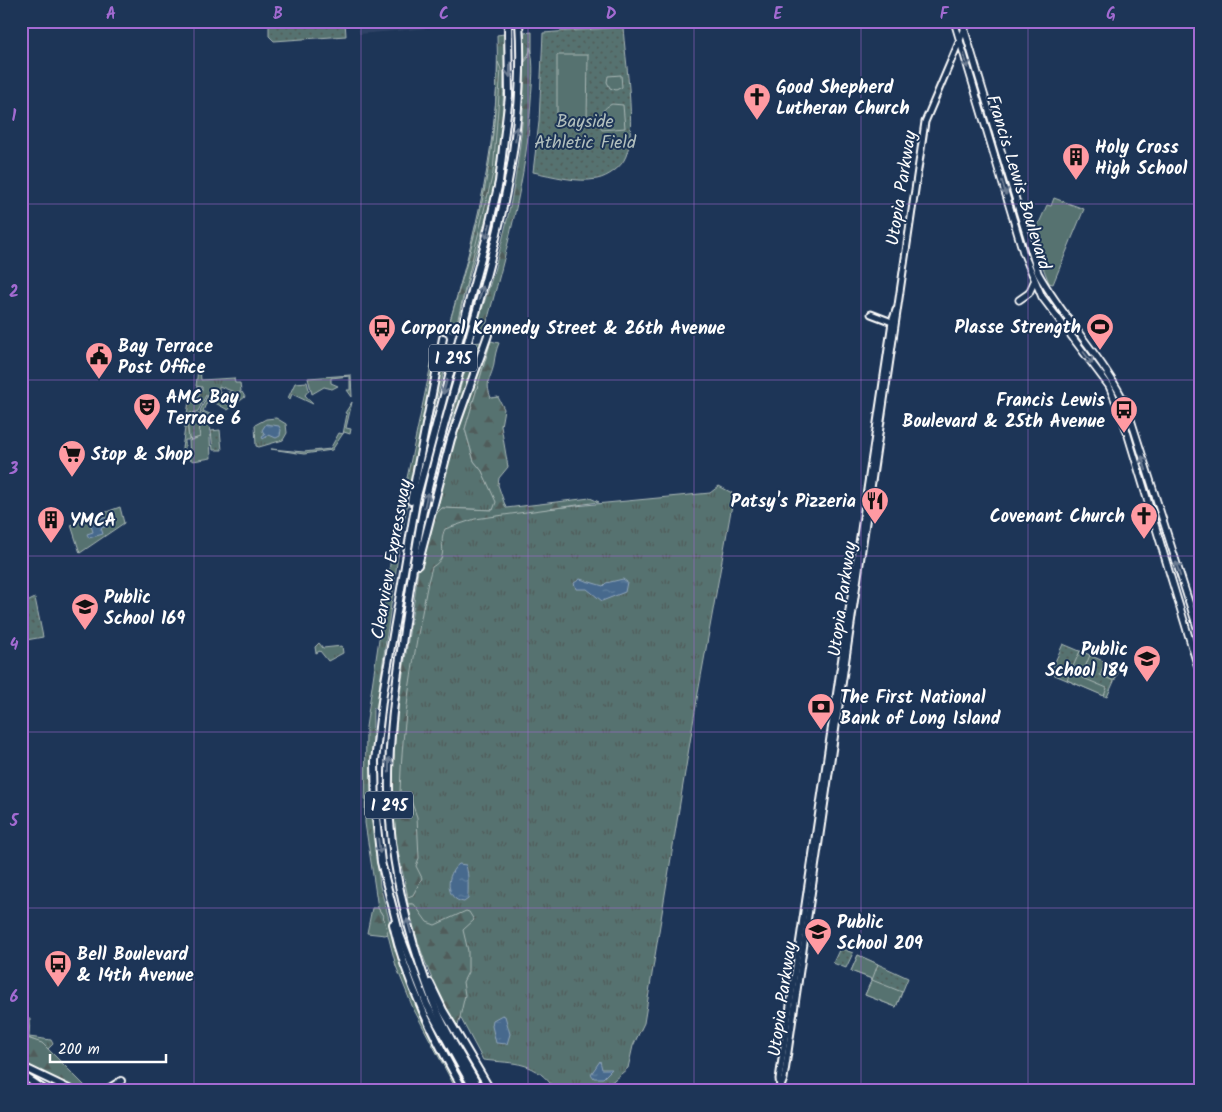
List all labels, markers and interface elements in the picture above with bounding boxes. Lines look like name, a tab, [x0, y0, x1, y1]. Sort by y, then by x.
text: A	[106, 2, 116, 27]
text: B	[273, 2, 283, 27]
text: C	[439, 2, 449, 27]
text: D	[606, 2, 617, 27]
text: E	[774, 2, 784, 27]
text: F	[940, 2, 950, 27]
text: G	[1106, 2, 1116, 27]
one-way arrow	[961, 52, 971, 68]
one-way arrow	[505, 62, 514, 78]
place label: Good Shepherd Lutheran Church	[776, 74, 910, 124]
church icon: Good Shepherd Lutheran Church	[742, 82, 772, 121]
street label: Francis Lewis Boulevard	[977, 91, 1058, 274]
text: 1	[12, 104, 17, 129]
park label: Bayside Athletic Field	[534, 108, 637, 158]
one-way arrow	[511, 127, 521, 143]
street label: Utopia Parkway	[879, 128, 926, 248]
place label: Holy Cross High School	[1095, 134, 1187, 184]
building icon: Holy Cross High School	[1061, 142, 1091, 181]
one-way arrow	[999, 180, 1009, 196]
one-way arrow	[483, 222, 492, 238]
text: 2	[9, 280, 19, 305]
one-way arrow	[477, 285, 487, 301]
sports icon: Plasse Strength	[1085, 312, 1115, 351]
bus stop icon: Corporal Kennedy Street & 26th Avenue	[367, 313, 397, 352]
place label: Plasse Strength	[954, 314, 1081, 343]
place label: Corporal Kennedy Street & 26th Avenue	[401, 315, 726, 344]
place label: Bay Terrace Post Office	[118, 333, 213, 383]
public building icon: Bay Terrace Post Office	[84, 341, 114, 380]
road number: I 295	[429, 344, 477, 372]
one-way arrow	[1082, 351, 1093, 364]
one-way arrow	[440, 379, 450, 395]
place label: AMC Bay Terrace 6	[166, 384, 241, 434]
place label: Francis Lewis Boulevard & 25th Avenue	[902, 387, 1106, 437]
theatre icon: AMC Bay Terrace 6	[132, 392, 162, 431]
bus stop icon: Francis Lewis Boulevard & 25th Avenue	[1109, 395, 1139, 434]
supermarket icon: Stop & Shop	[57, 439, 87, 478]
place label: Stop & Shop	[91, 441, 193, 470]
one-way arrow	[1139, 456, 1149, 472]
text: 3	[9, 457, 19, 482]
street label: Clearview Expressway	[364, 476, 421, 642]
restaurant icon: Patsy's Pizzeria	[860, 486, 890, 525]
place label: Patsy's Pizzeria	[731, 488, 856, 517]
one-way arrow	[421, 493, 431, 509]
church icon: Covenant Church	[1129, 501, 1159, 540]
place label: Covenant Church	[990, 503, 1125, 532]
building icon: YMCA	[36, 505, 66, 544]
place label: YMCA	[70, 507, 116, 536]
street label: Utopia Parkway	[821, 539, 866, 659]
one-way arrow	[1172, 561, 1182, 577]
place label: Public School 169	[104, 584, 185, 634]
school or university icon: Public School 169	[70, 592, 100, 631]
text: 4	[10, 633, 19, 658]
place label: Public School 184	[1045, 636, 1128, 686]
school or university icon: Public School 184	[1132, 644, 1162, 683]
place label: The First National Bank of Long Island	[840, 684, 1001, 734]
bank icon: The First National Bank of Long Island	[806, 692, 836, 731]
one-way arrow	[384, 757, 393, 773]
road number: I 295	[365, 792, 413, 818]
text: 5	[9, 809, 20, 834]
one-way arrow	[374, 838, 384, 854]
place label: Public School 209	[837, 909, 923, 959]
school or university icon: Public School 209	[803, 917, 833, 956]
one-way arrow	[404, 918, 413, 934]
street label: Utopia Parkway	[761, 939, 806, 1059]
place label: Bell Boulevard & 14th Avenue	[77, 941, 194, 991]
bus stop icon: Bell Boulevard & 14th Avenue	[43, 949, 73, 988]
text: 6	[10, 985, 19, 1010]
scale bar	[50, 1032, 166, 1064]
text: 200 m	[58, 1038, 100, 1062]

